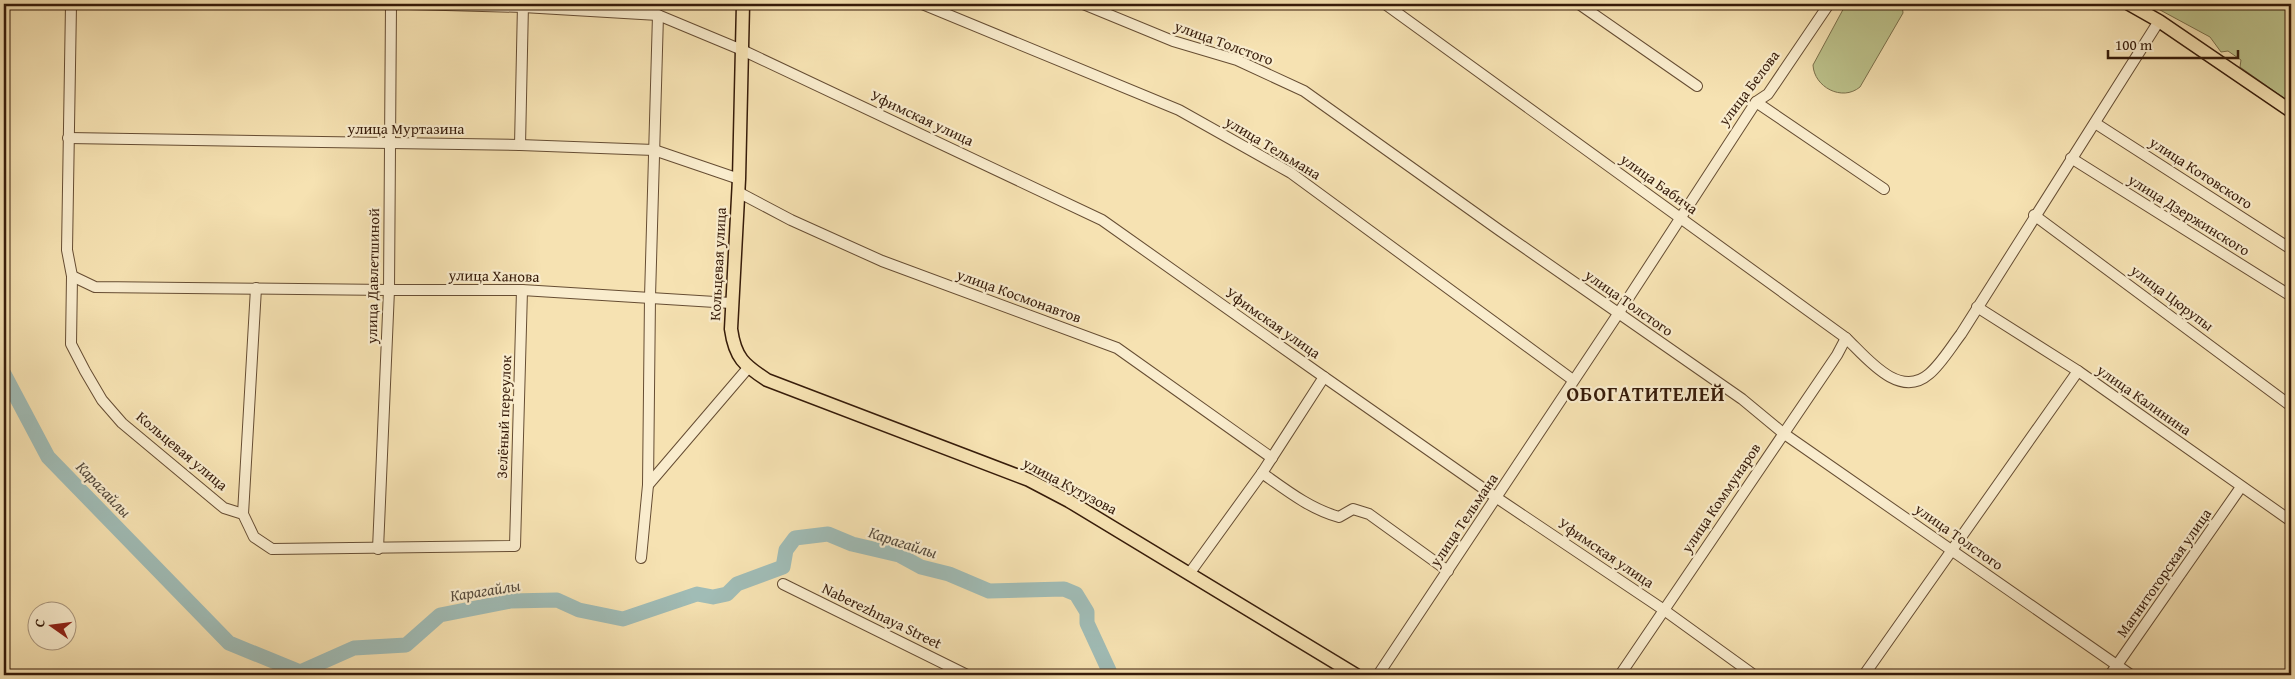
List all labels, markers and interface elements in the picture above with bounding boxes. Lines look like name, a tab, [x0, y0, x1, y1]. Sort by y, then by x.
street label: улица Толстого	[1171, 15, 1277, 70]
scale bar	[2108, 28, 2238, 60]
text: 100 m	[2115, 34, 2153, 55]
street label: улица Белова	[1713, 45, 1784, 131]
street label: Уфимская улица	[867, 84, 978, 151]
street label: улица Тельмана	[1221, 110, 1326, 185]
street label: улица Муртазина	[347, 118, 465, 139]
street label: улица Котовского	[2145, 131, 2257, 214]
street label: улица Бабича	[1615, 148, 1703, 219]
street label: улица Дзержинского	[2124, 168, 2254, 261]
street label: Кольцевая улица	[704, 206, 731, 321]
street label: улица Давлетшиной	[361, 208, 384, 345]
street label: улица Цюрупы	[2126, 259, 2219, 336]
street label: улица Космонавтов	[953, 263, 1084, 328]
street label: улица Ханова	[447, 264, 541, 287]
street label: улица Толстого	[1580, 264, 1678, 341]
street label: Уфимская улица	[1221, 282, 1326, 364]
street label: Зелёный переулок	[491, 355, 516, 479]
street label: улица Калинина	[2092, 359, 2196, 440]
district label: ОБОГАТИТЕЛЕЙ	[1566, 379, 1726, 408]
street label: Кольцевая улица	[132, 406, 233, 496]
street label: улица Коммунаров	[1675, 439, 1765, 558]
street label: улица Кутузова	[1018, 451, 1122, 520]
water label: Карагайлы	[71, 455, 137, 523]
street label: улица Тельмана	[1424, 468, 1503, 571]
street label: улица Толстого	[1910, 498, 2008, 575]
street label: Магнитогорская улица	[2111, 503, 2217, 641]
street label: Уфимская улица	[1554, 513, 1659, 593]
water label: Карагайлы	[866, 520, 941, 564]
water label: Карагайлы	[448, 573, 522, 607]
street label: Naberezhnaya Street	[819, 577, 946, 654]
north arrow	[28, 602, 78, 652]
text: С	[29, 617, 50, 629]

